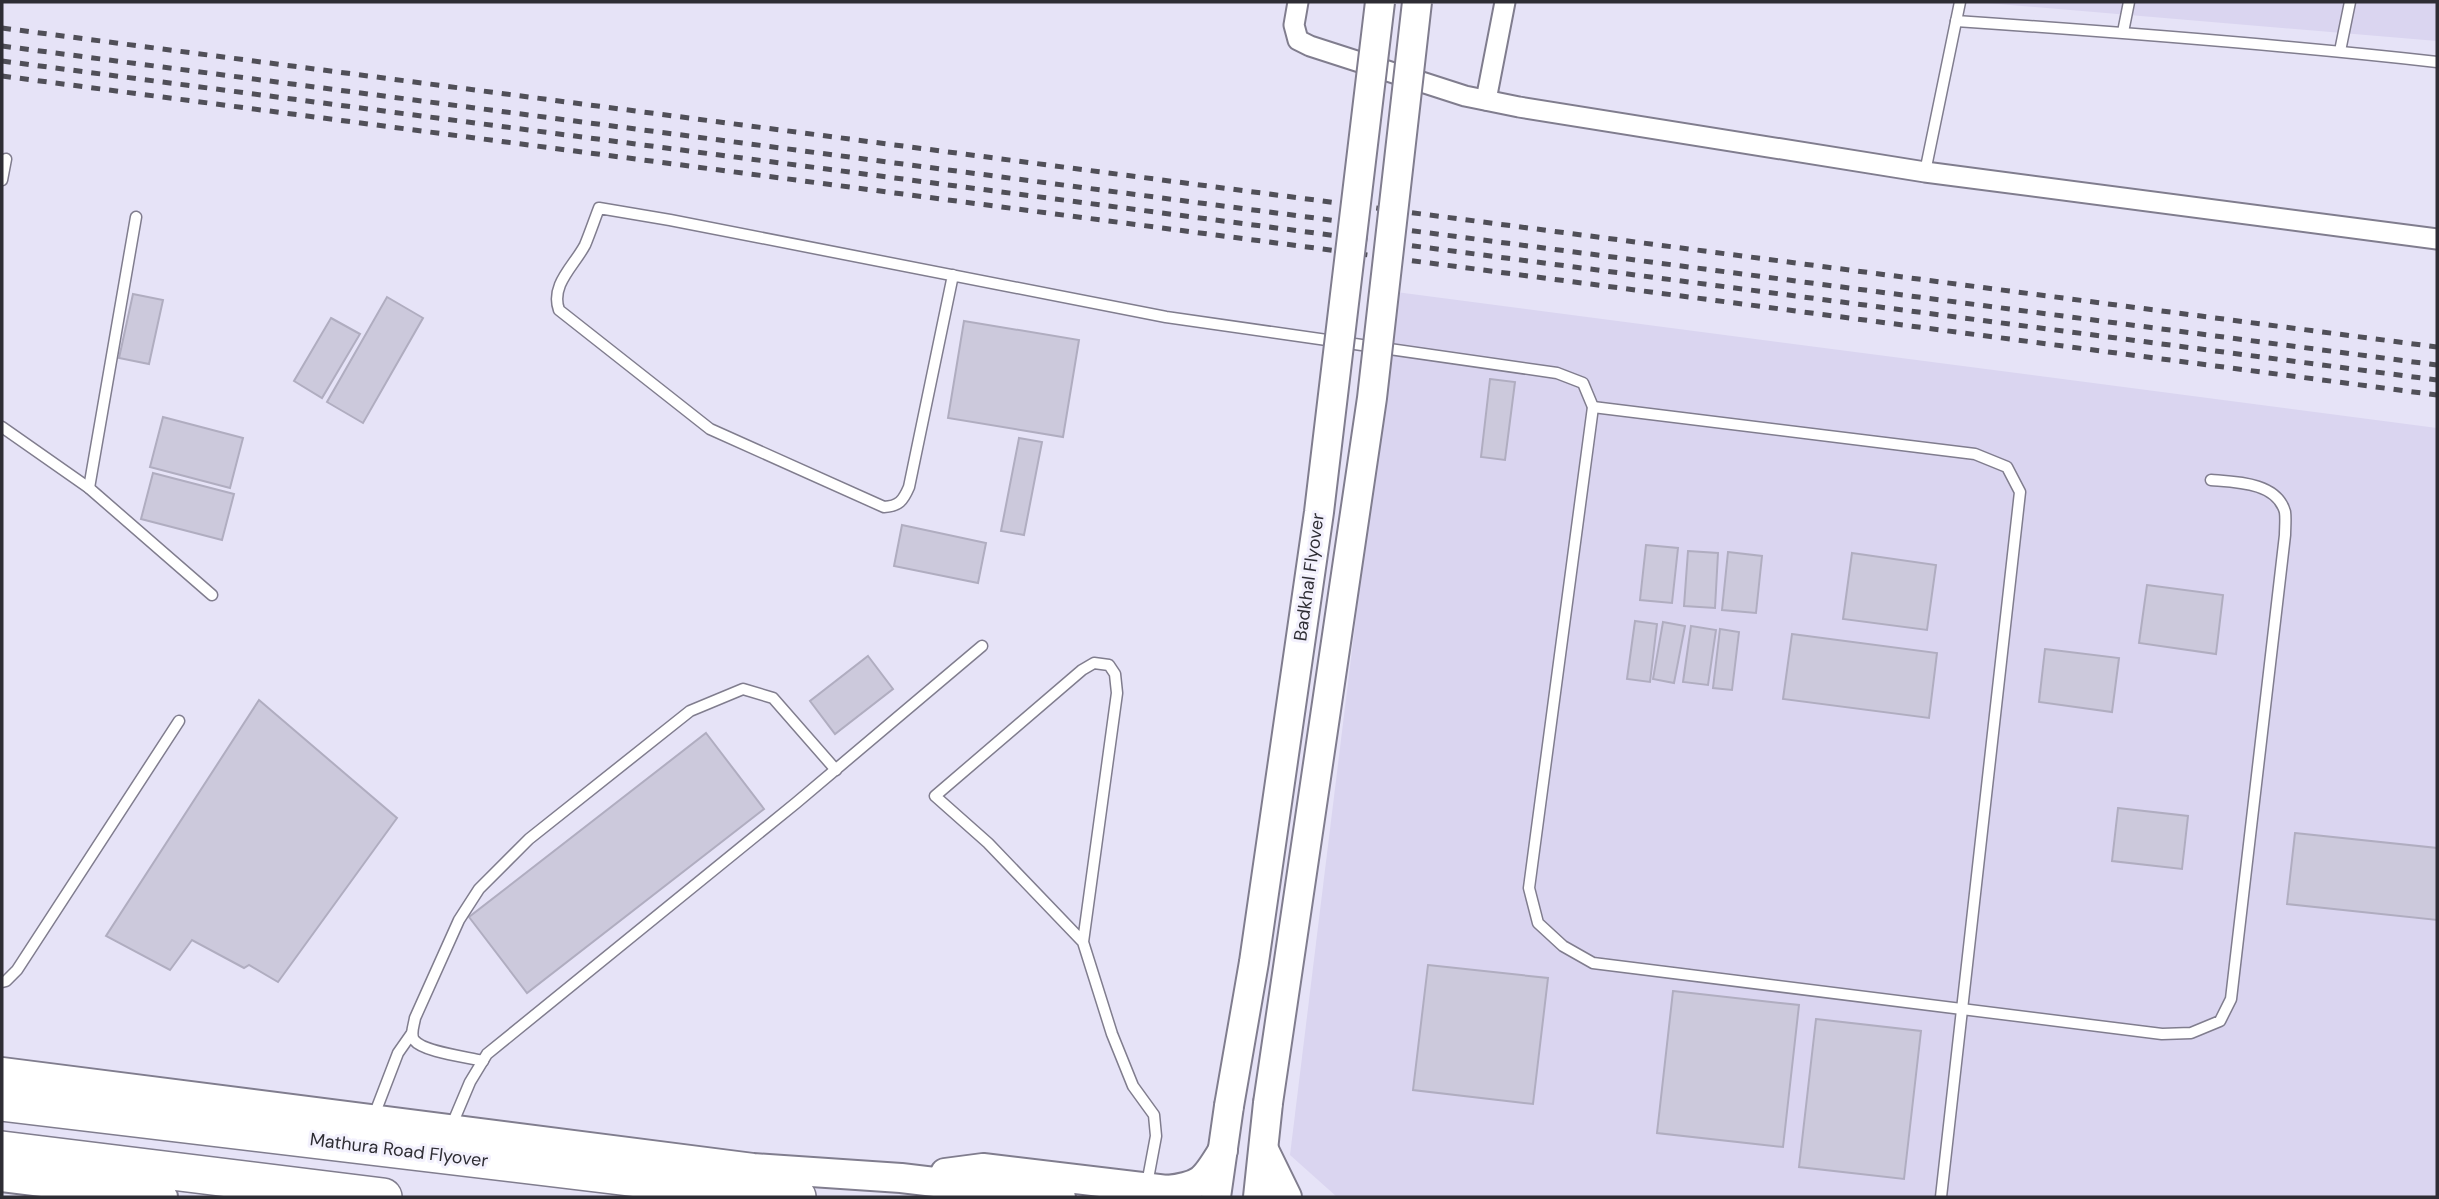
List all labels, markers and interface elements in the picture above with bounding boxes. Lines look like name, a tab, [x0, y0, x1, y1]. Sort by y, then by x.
street label: Badkhal Flyover	[1288, 511, 1330, 642]
street label: Mathura Road Flyover	[309, 1127, 490, 1173]

